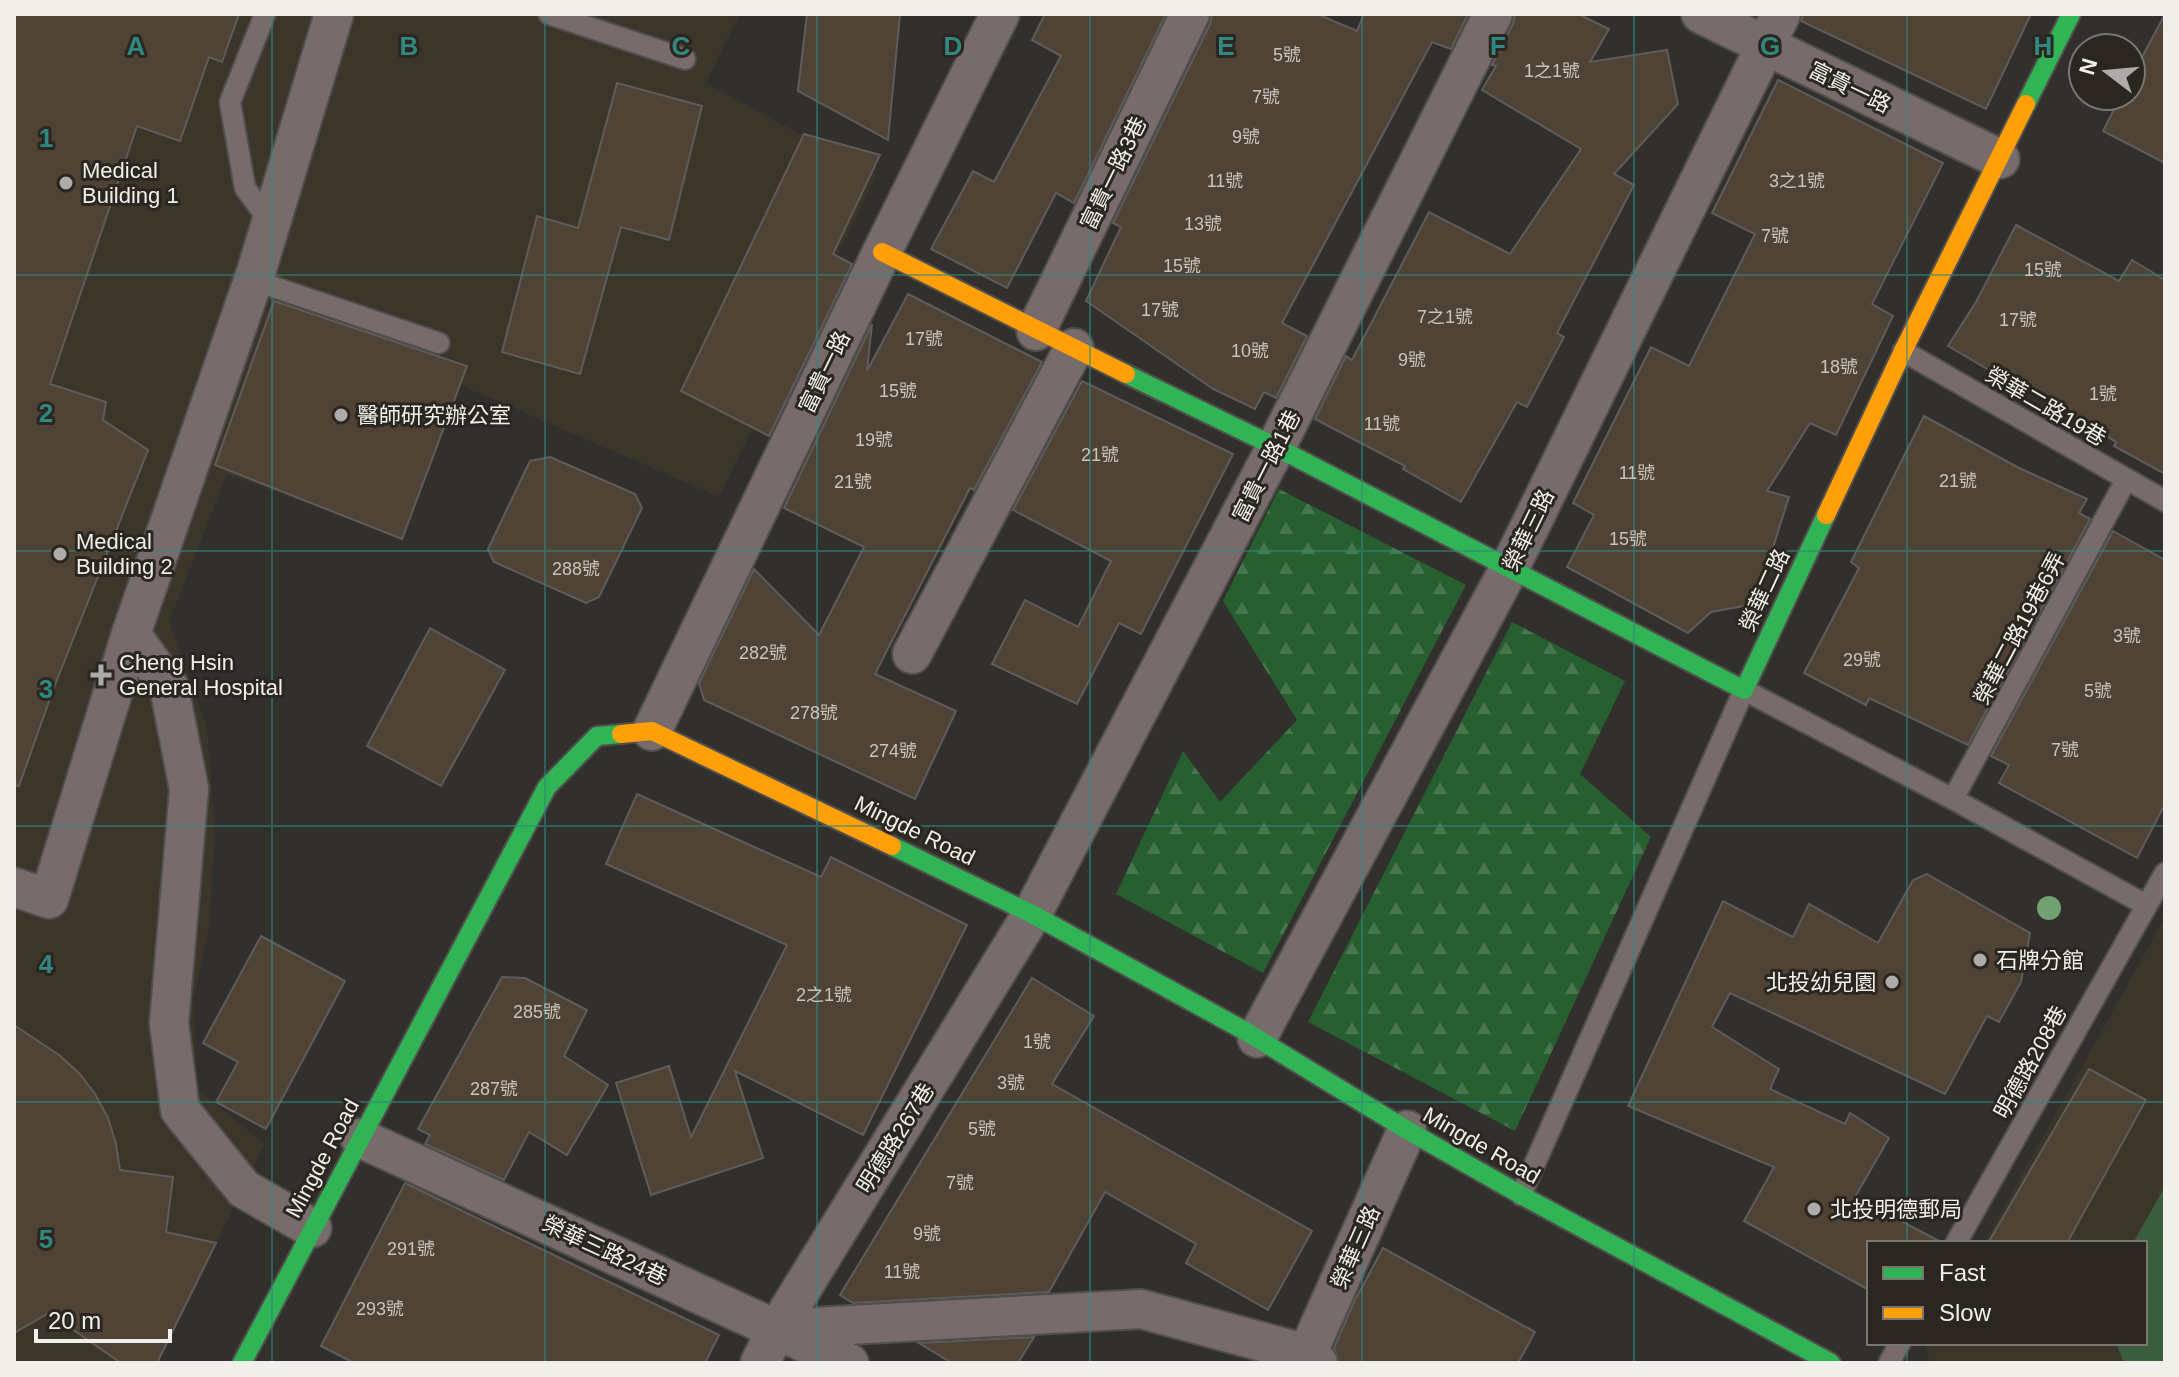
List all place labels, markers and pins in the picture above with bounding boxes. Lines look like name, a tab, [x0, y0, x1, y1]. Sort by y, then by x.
place label: Medical Building 1	[82, 158, 179, 208]
marker: Medical Building 1	[57, 174, 75, 192]
place label: 醫師研究辦公室	[357, 403, 511, 428]
marker: 醫師研究辦公室	[332, 406, 350, 424]
place label: Medical Building 2	[76, 529, 173, 579]
marker: Medical Building 2	[51, 545, 69, 563]
place label: Cheng Hsin General Hospital	[119, 650, 283, 700]
marker: Cheng Hsin General Hospital	[90, 664, 112, 686]
place label: 石牌分館	[1996, 948, 2084, 973]
marker: 石牌分館	[1971, 951, 1989, 969]
place label: 北投幼兒園	[1766, 970, 1876, 995]
marker: 北投幼兒園	[1883, 973, 1901, 991]
place label: 北投明德郵局	[1830, 1197, 1962, 1222]
marker: 北投明德郵局	[1805, 1200, 1823, 1218]

